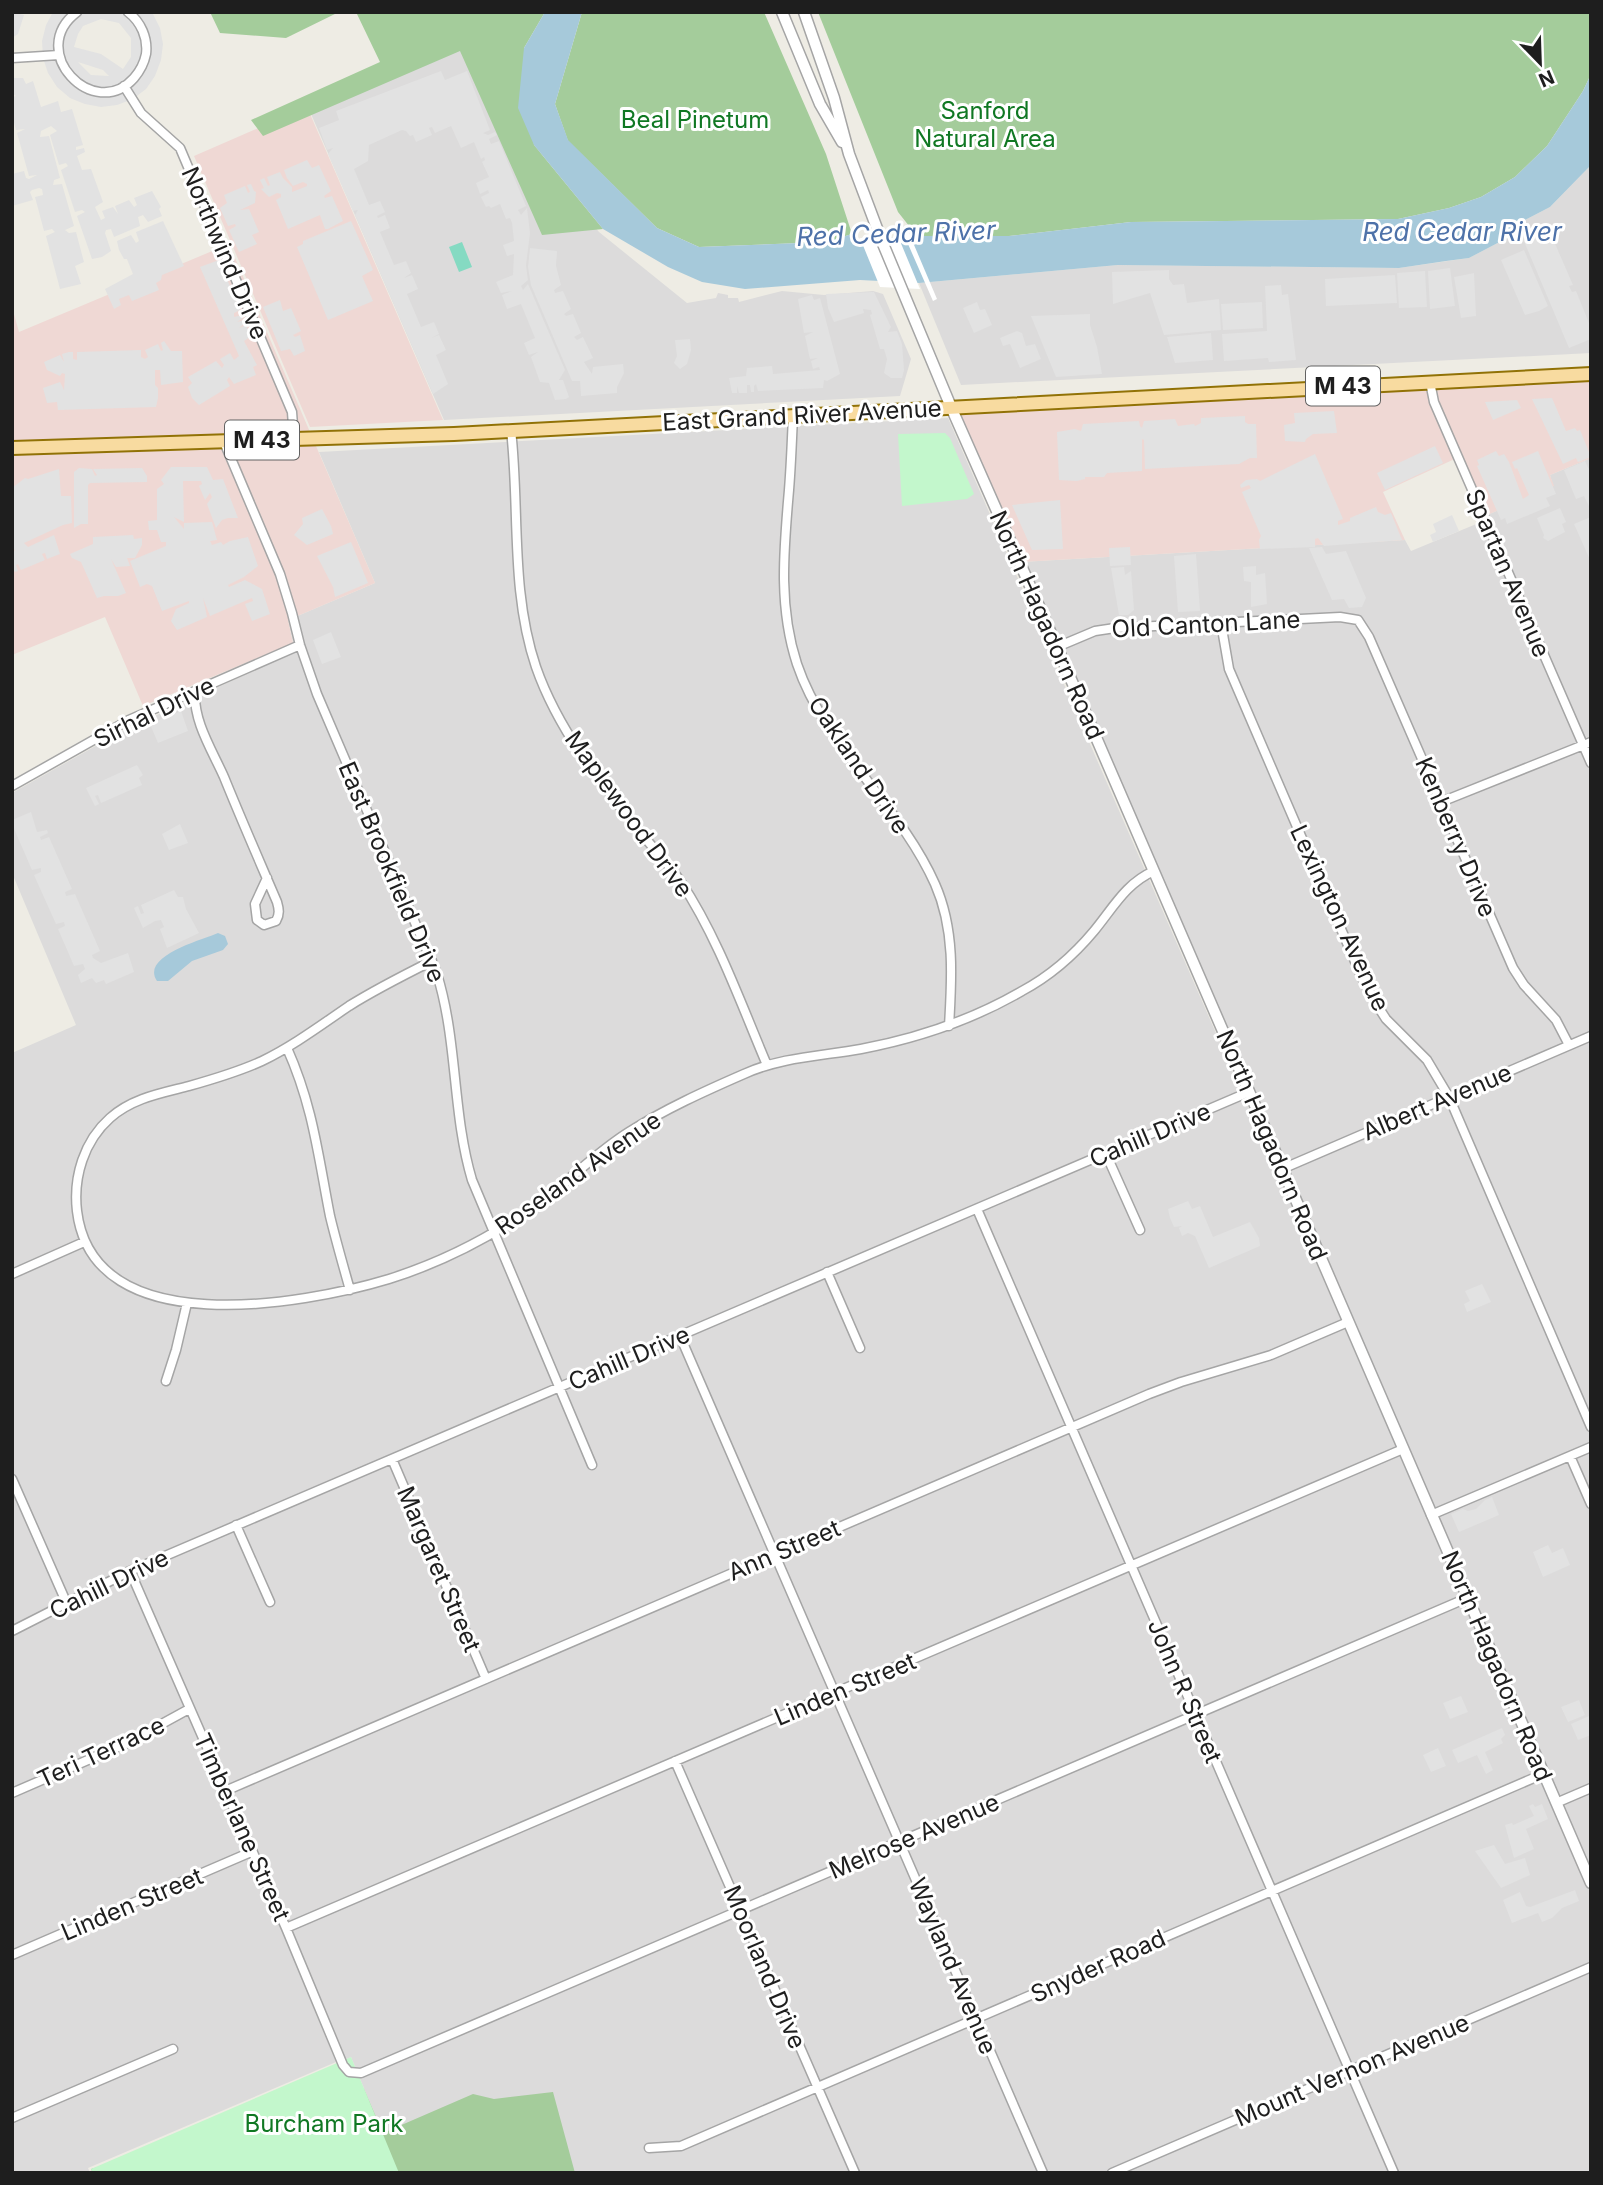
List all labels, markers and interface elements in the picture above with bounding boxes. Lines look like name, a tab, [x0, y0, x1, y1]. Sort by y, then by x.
north arrow	[1505, 28, 1575, 98]
text: N	[1535, 65, 1558, 92]
park label: Sanford Natural Area	[914, 96, 1056, 153]
park label: Beal Pinetum	[621, 105, 769, 134]
street label: Northwind Drive	[176, 162, 274, 344]
water label: Red Cedar River	[796, 214, 997, 252]
water label: Red Cedar River	[1362, 216, 1563, 247]
road number: M 43	[1306, 366, 1380, 406]
street label: East Grand River Avenue	[662, 393, 942, 437]
road number: M 43	[225, 420, 299, 460]
street label: Spartan Avenue	[1460, 485, 1556, 661]
street label: North Hagadorn Road	[983, 506, 1111, 744]
street label: Old Canton Lane	[1111, 605, 1301, 643]
street label: Sirhal Drive	[89, 670, 219, 754]
street label: Oakland Drive	[802, 691, 916, 839]
street label: Maplewood Drive	[559, 725, 699, 903]
street label: Kenberry Drive	[1409, 753, 1503, 921]
street label: East Brookfield Drive	[332, 757, 452, 987]
street label: Lexington Avenue	[1284, 820, 1396, 1016]
street label: North Hagadorn Road	[1210, 1025, 1334, 1265]
street label: Albert Avenue	[1358, 1058, 1516, 1146]
street label: Cahill Drive	[1085, 1096, 1215, 1174]
street label: Roseland Avenue	[490, 1105, 666, 1241]
street label: Cahill Drive	[564, 1319, 694, 1397]
street label: Margaret Street	[391, 1482, 487, 1656]
street label: Ann Street	[723, 1513, 845, 1587]
street label: Cahill Drive	[45, 1543, 173, 1625]
street label: North Hagadorn Road	[1435, 1546, 1559, 1786]
street label: John R Street	[1142, 1615, 1228, 1767]
street label: Linden Street	[770, 1646, 920, 1732]
street label: Teri Terrace	[33, 1710, 169, 1794]
street label: Timberlane Street	[188, 1729, 296, 1925]
street label: Melrose Avenue	[824, 1787, 1004, 1885]
street label: Linden Street	[57, 1861, 207, 1947]
street label: Wayland Avenue	[903, 1874, 1003, 2058]
street label: Moorland Drive	[718, 1881, 812, 2053]
street label: Snyder Road	[1026, 1923, 1170, 2009]
street label: Mount Vernon Avenue	[1231, 2007, 1473, 2133]
park label: Burcham Park	[244, 2109, 404, 2138]

